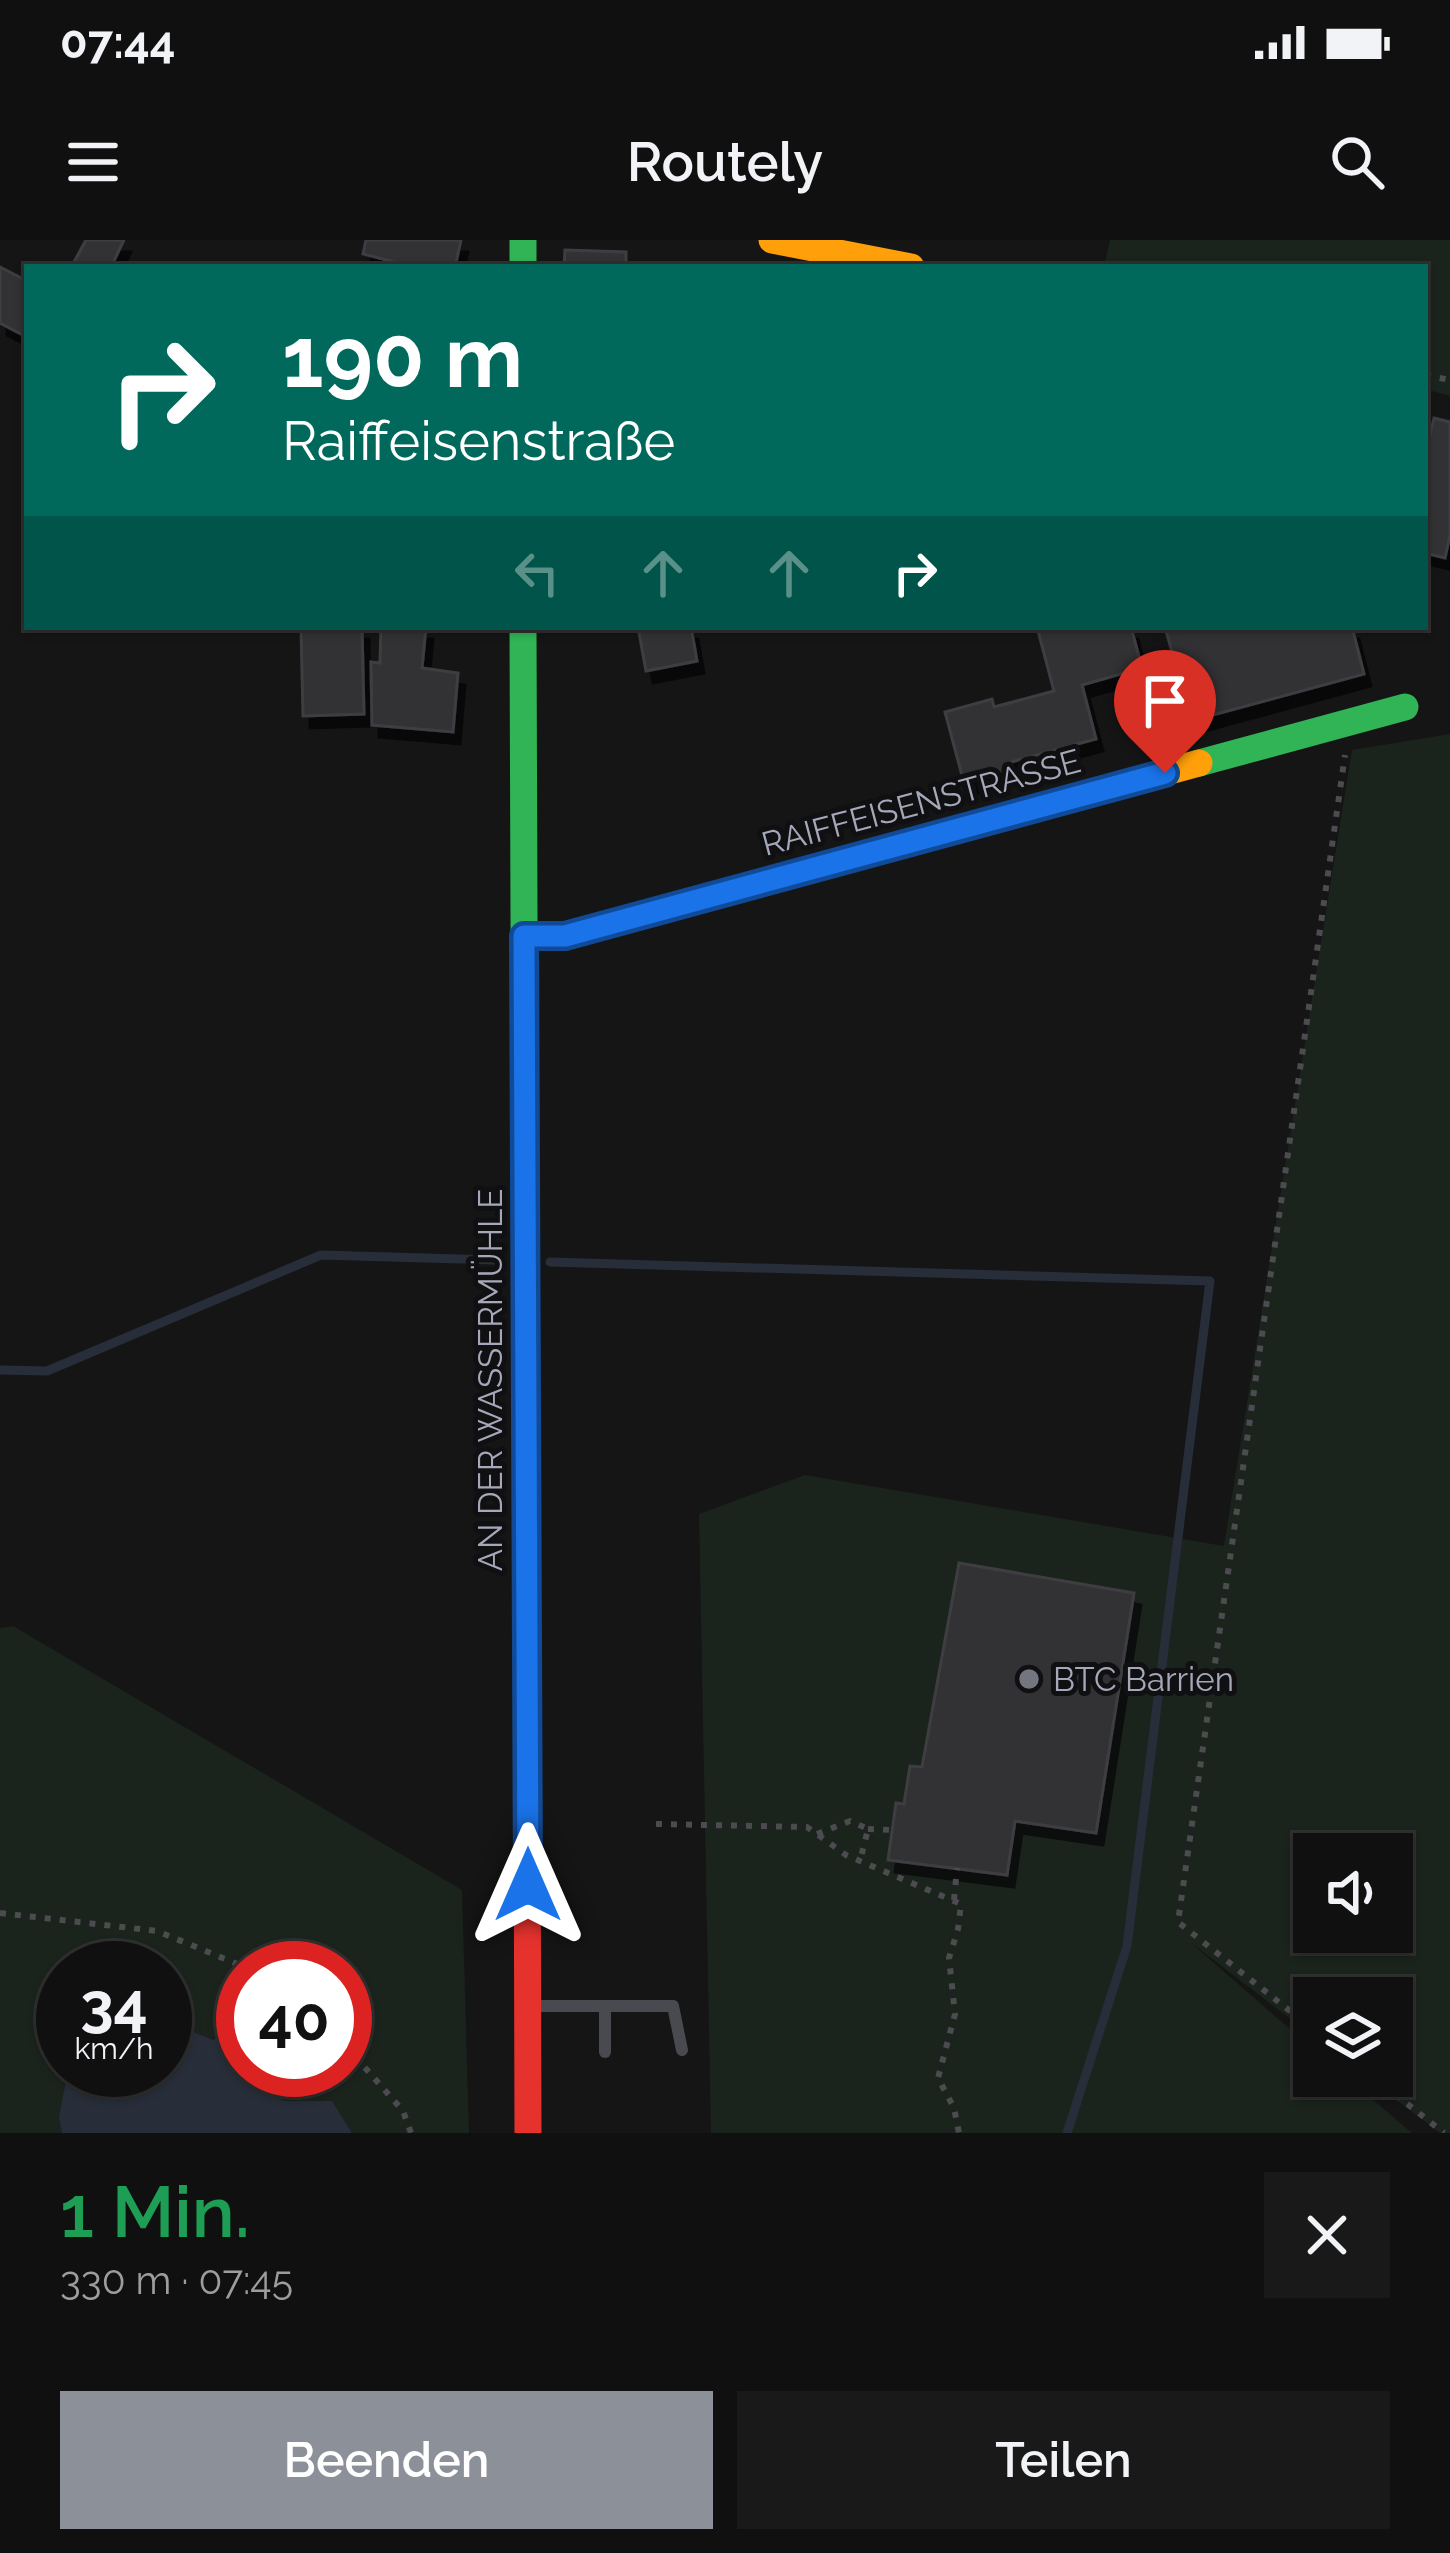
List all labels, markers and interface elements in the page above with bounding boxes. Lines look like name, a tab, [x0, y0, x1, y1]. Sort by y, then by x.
text: 07:44	[60, 16, 175, 69]
icon: menu	[60, 129, 126, 195]
icon: search	[1324, 129, 1390, 195]
text: Routely	[627, 130, 823, 194]
text: 190 m	[282, 308, 523, 407]
icon: right	[84, 312, 240, 468]
text: Raiffeisenstraße	[282, 409, 675, 473]
icon: left	[504, 540, 570, 606]
icon: ahead	[630, 540, 696, 606]
icon: ahead	[756, 540, 822, 606]
icon: right	[882, 540, 948, 606]
pin	[1114, 650, 1216, 773]
icon: arrive	[1132, 668, 1198, 734]
street label: RAIFFEISENSTRASSE	[757, 741, 1085, 864]
street label: AN DER WASSERMÜHLE	[470, 1189, 510, 1571]
place label: BTC Barrien	[1053, 1660, 1234, 1699]
marker: BTC Barrien	[1016, 1666, 1042, 1692]
position arrow	[465, 1822, 591, 1948]
map controls	[1293, 1833, 1413, 2097]
button: sound	[1293, 1833, 1413, 1953]
speed limit sign: 40	[216, 1941, 372, 2097]
text: 34	[80, 1969, 148, 2039]
button: layers	[1293, 1977, 1413, 2097]
text: km/h	[74, 2031, 154, 2066]
text: 1 Min.	[60, 2169, 250, 2254]
button: close	[1264, 2172, 1390, 2298]
text: 330 m · 07:45	[60, 2257, 293, 2303]
button: Beenden	[60, 2391, 713, 2529]
button: Teilen	[737, 2391, 1390, 2529]

